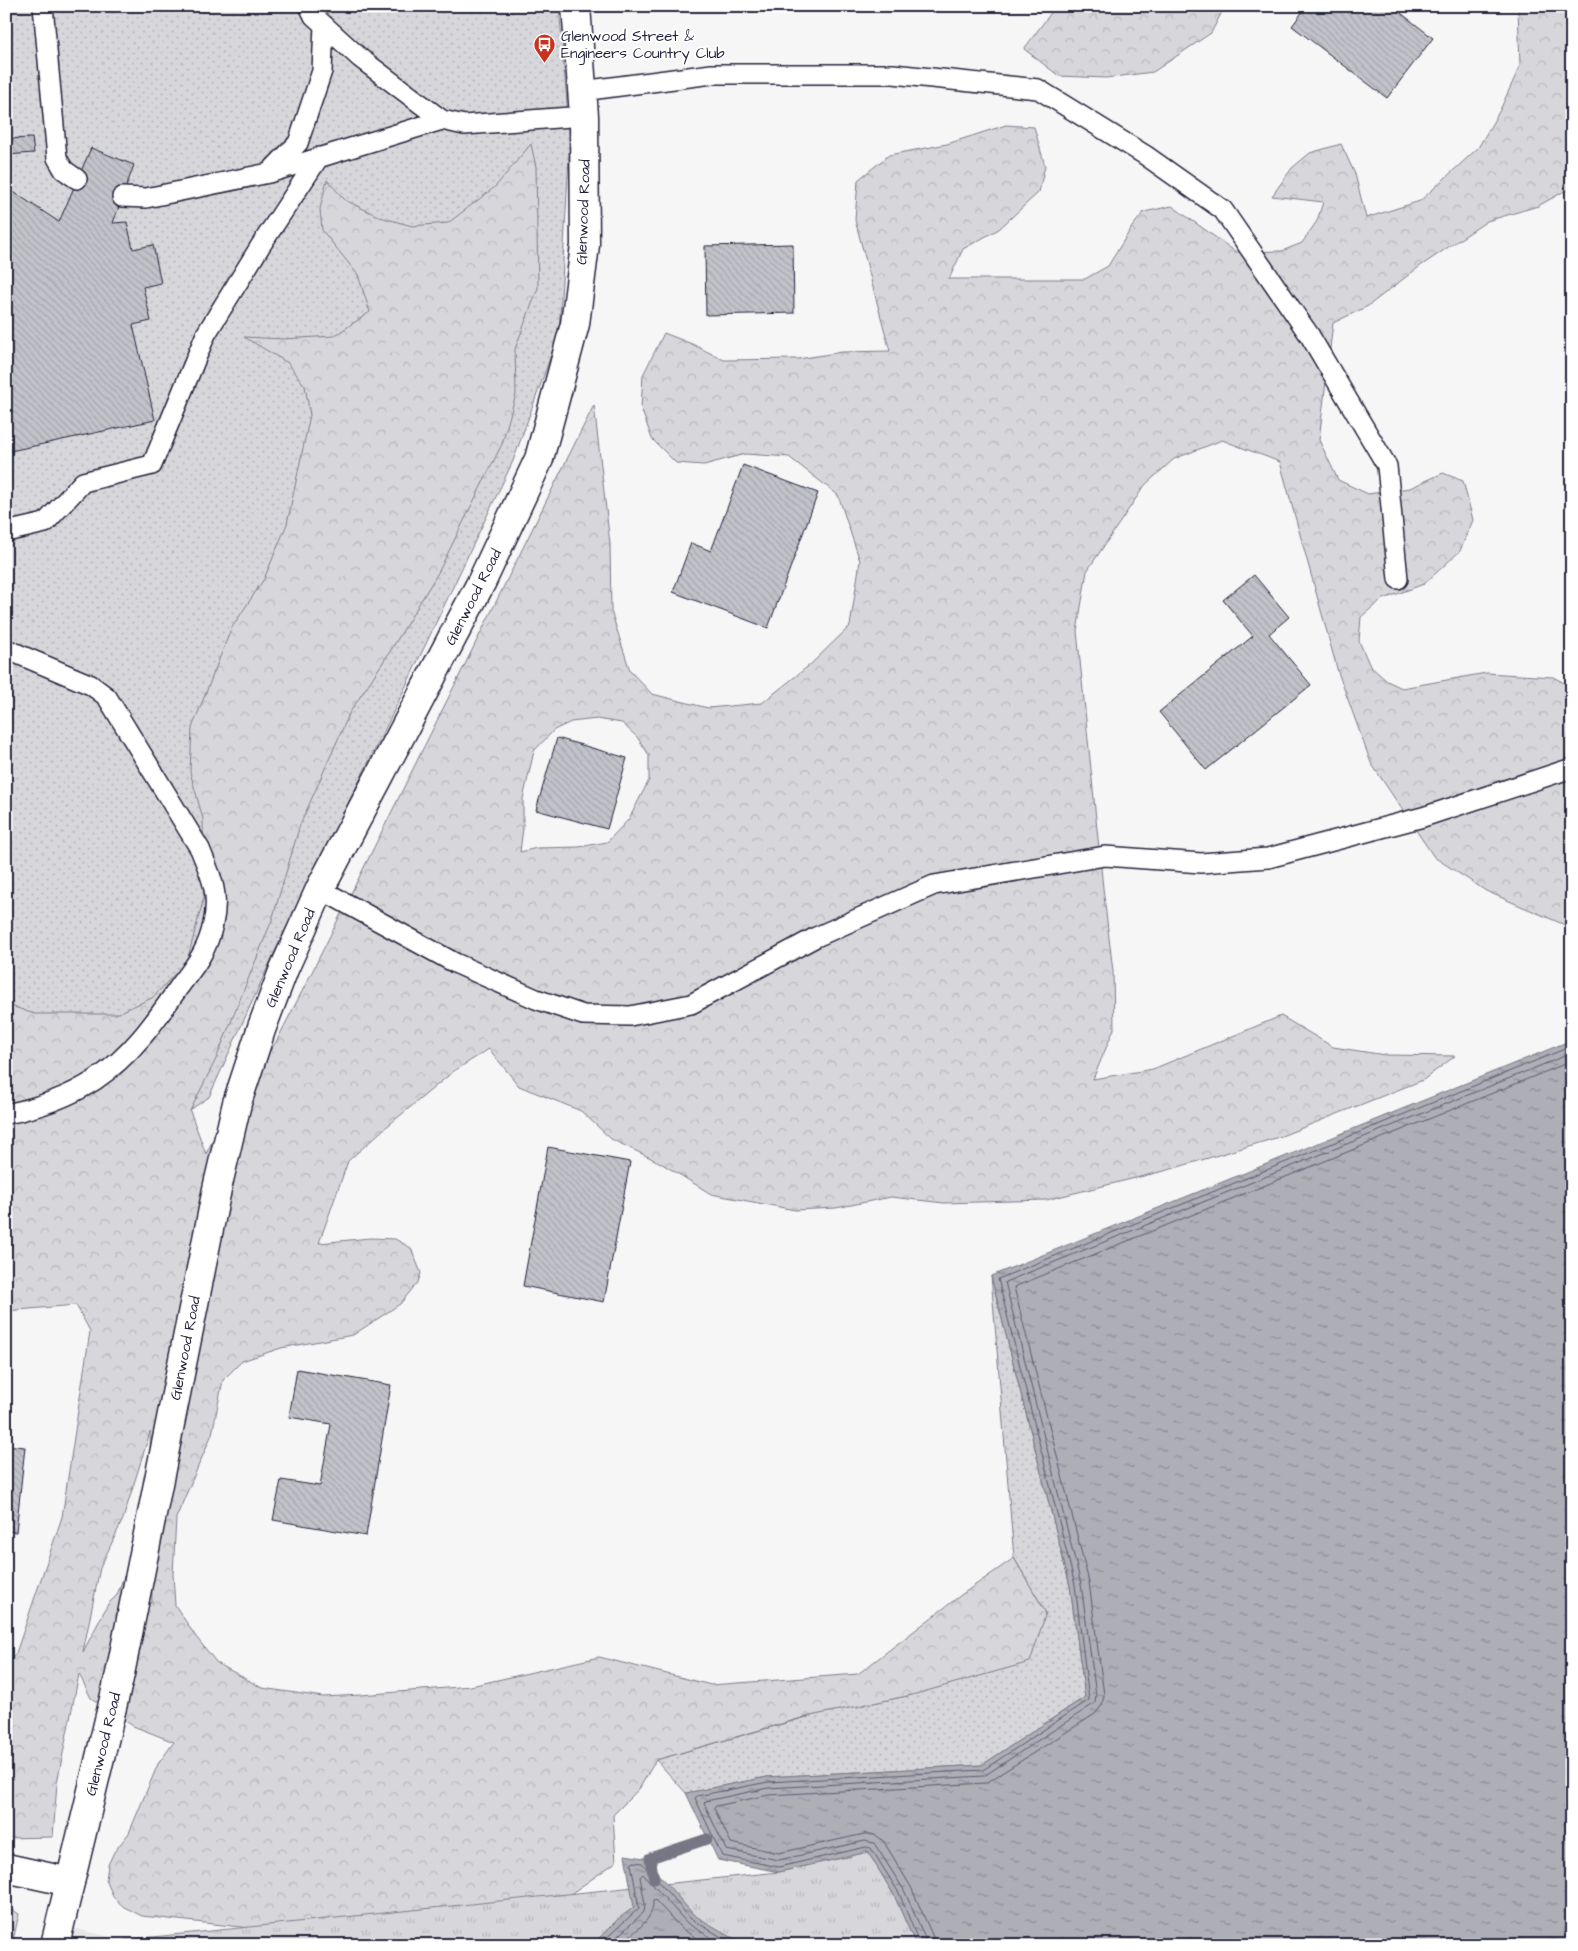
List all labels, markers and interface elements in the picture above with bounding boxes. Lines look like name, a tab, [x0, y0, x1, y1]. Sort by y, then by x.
place label: Glenwood Street & Engineers Country Club	[561, 26, 725, 65]
bus stop icon: Glenwood Street & Engineers Country Club	[533, 33, 557, 64]
street label: Glenwood Road	[571, 159, 596, 265]
street label: Glenwood Road	[440, 545, 507, 649]
street label: Glenwood Road	[260, 905, 321, 1011]
street label: Glenwood Road	[165, 1294, 206, 1402]
street label: Glenwood Road	[81, 1690, 127, 1798]

